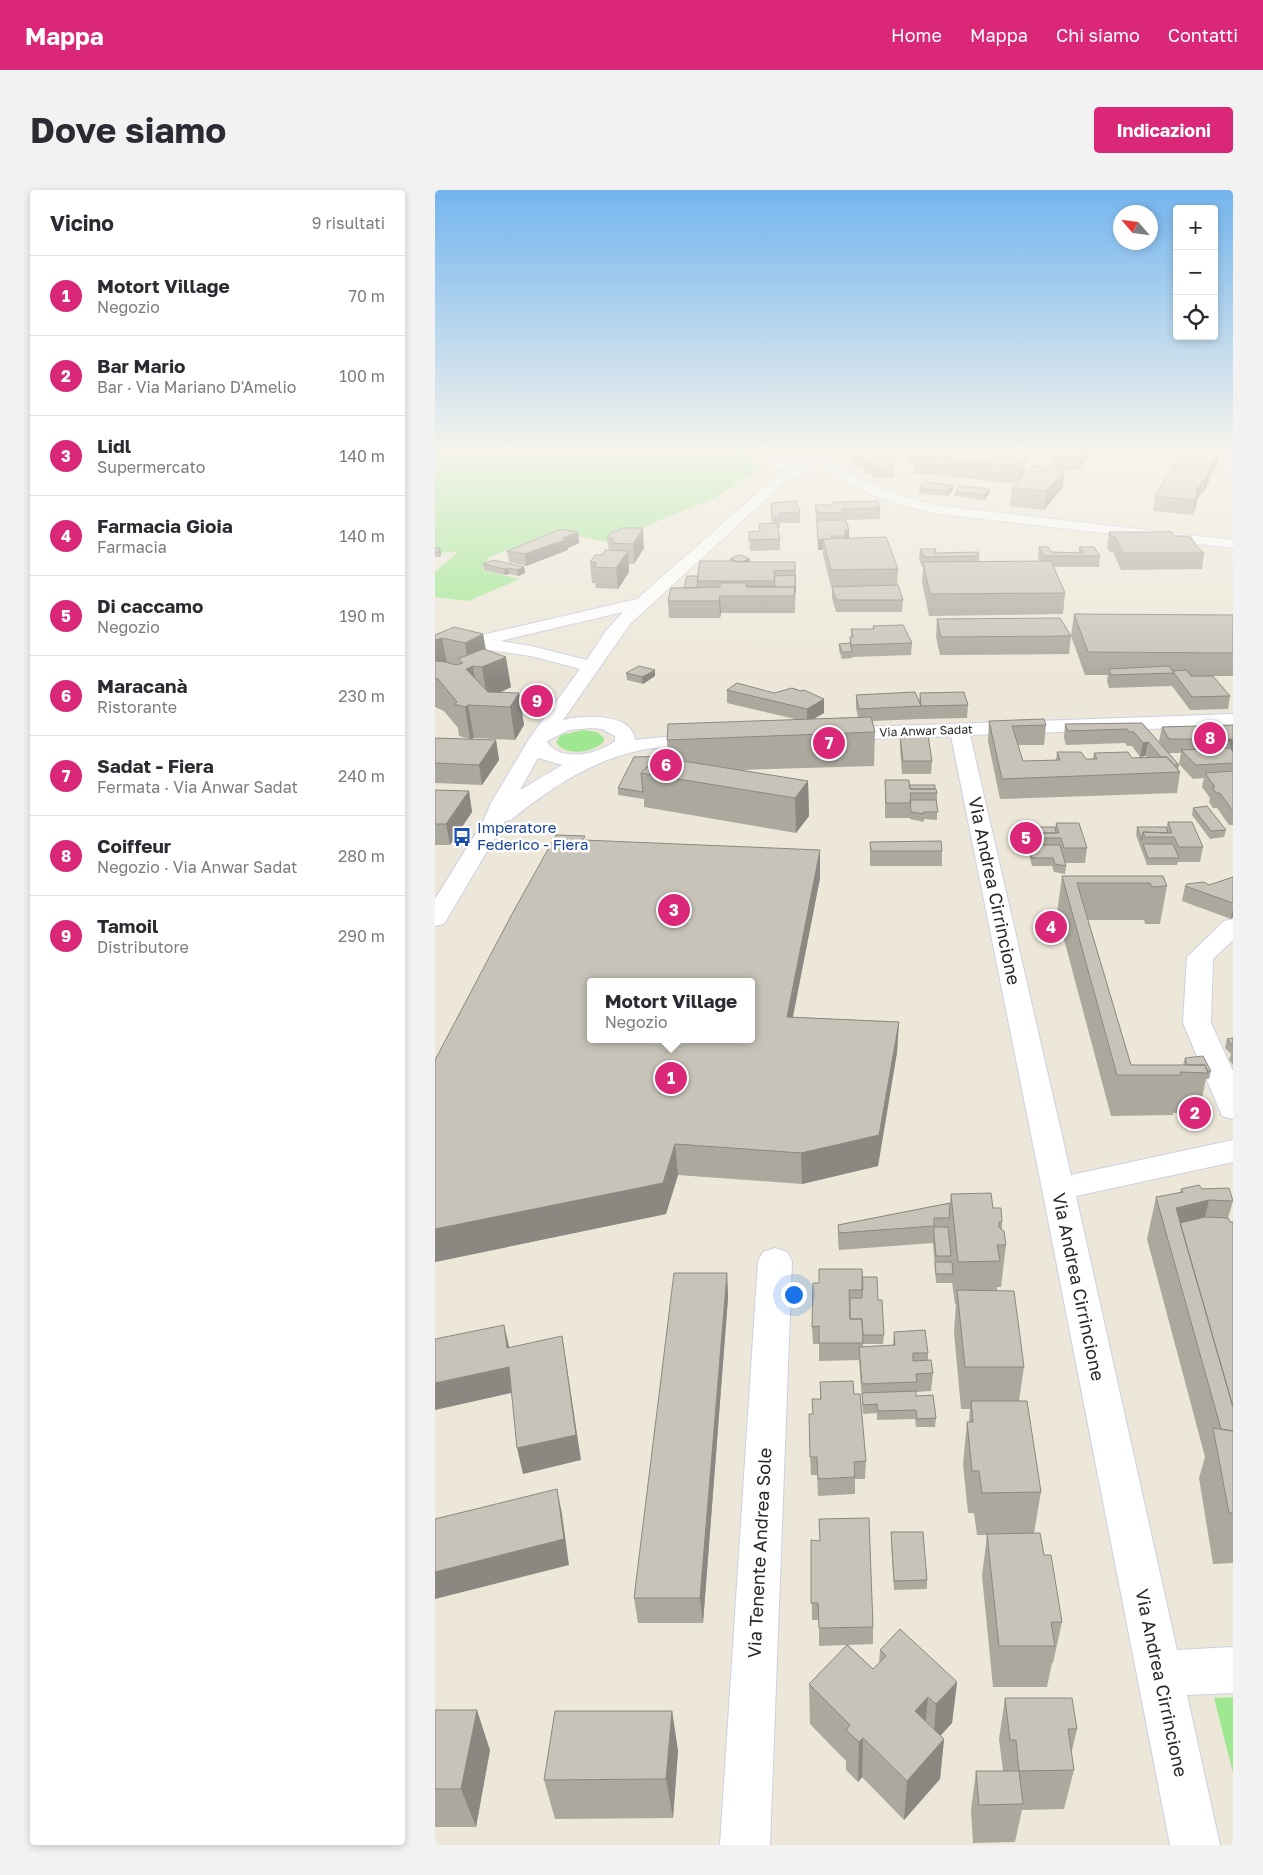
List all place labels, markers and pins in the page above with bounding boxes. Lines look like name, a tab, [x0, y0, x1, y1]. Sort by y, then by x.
pin: 9	[521, 682, 553, 720]
pin: 8	[1194, 719, 1226, 757]
pin: 7	[813, 724, 845, 762]
pin: 6	[650, 746, 682, 784]
place label: Imperatore Federico - Fiera	[477, 818, 588, 853]
pin: 5	[1010, 819, 1042, 857]
bus stop icon: Imperatore Federico - Fiera	[451, 826, 473, 848]
pin: 3	[658, 891, 690, 929]
pin: 4	[1035, 908, 1067, 946]
pin: 1	[655, 1059, 687, 1097]
pin: 2	[1179, 1094, 1211, 1132]

